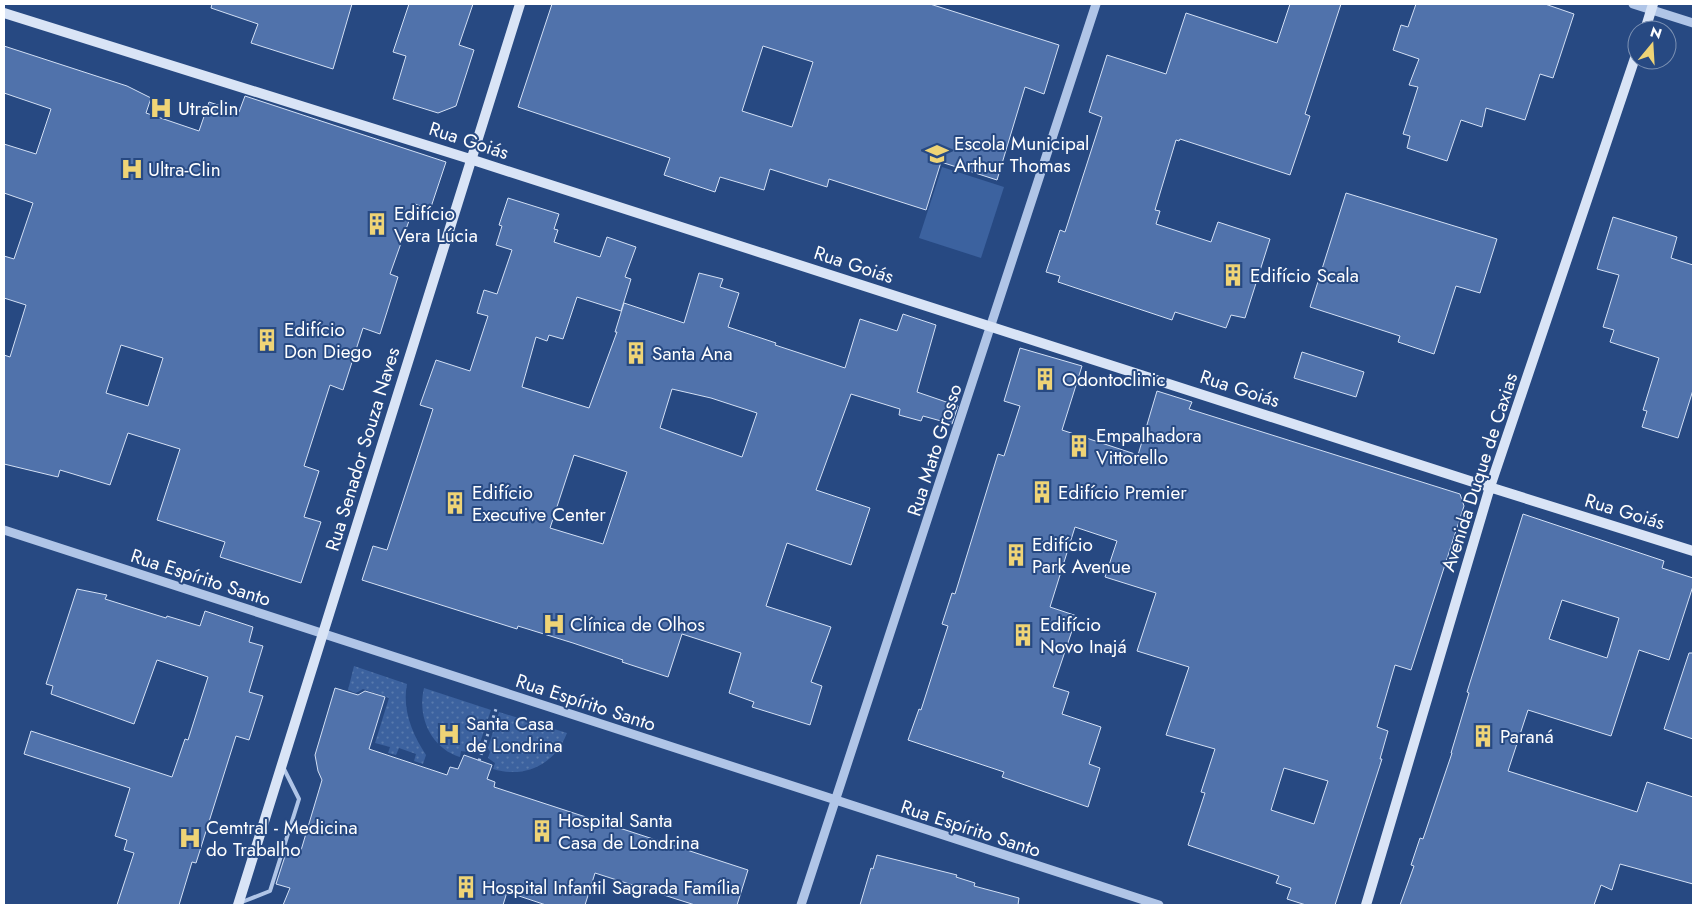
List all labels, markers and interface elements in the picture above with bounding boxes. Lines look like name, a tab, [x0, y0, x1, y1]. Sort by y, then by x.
north arrow	[1627, 20, 1677, 70]
text: N	[1648, 21, 1664, 44]
hospital icon: Utraclin	[148, 95, 174, 121]
place label: Utraclin	[178, 95, 238, 122]
street label: Rua Goiás	[426, 115, 513, 166]
place label: Escola Municipal Arthur Thomas	[954, 130, 1089, 179]
school or university icon: Escola Municipal Arthur Thomas	[924, 141, 950, 167]
hospital icon: Ultra-Clin	[119, 156, 145, 182]
place label: Ultra-Clin	[148, 156, 221, 183]
place label: Edifício Vera Lúcia	[394, 200, 478, 249]
building icon: Edifício Vera Lúcia	[364, 211, 390, 237]
street label: Rua Goiás	[811, 239, 898, 290]
building icon: Edifício Scala	[1220, 262, 1246, 288]
place label: Edifício Scala	[1250, 262, 1359, 289]
place label: Edifício Don Diego	[284, 316, 372, 365]
building icon: Edifício Don Diego	[254, 327, 280, 353]
building icon: Santa Ana	[623, 340, 649, 366]
place label: Santa Ana	[652, 340, 733, 367]
street label: Rua Senador Souza Naves	[319, 344, 406, 554]
street label: Rua Goiás	[1197, 363, 1284, 414]
building icon: Odontoclinic	[1032, 366, 1058, 392]
place label: Odontoclinic	[1062, 366, 1166, 393]
street label: Avenida Duque de Caxias	[1435, 369, 1524, 575]
street label: Rua Mato Grosso	[900, 381, 969, 520]
place label: Empalhadora Vittorello	[1096, 422, 1202, 471]
building icon: Empalhadora Vittorello	[1066, 433, 1092, 459]
place label: Edifício Executive Center	[472, 479, 606, 528]
building icon: Edifício Premier	[1029, 479, 1055, 505]
place label: Edifício Premier	[1058, 479, 1187, 506]
street label: Rua Goiás	[1582, 487, 1669, 537]
building icon: Edifício Executive Center	[442, 490, 468, 516]
place label: Edifício Park Avenue	[1032, 531, 1131, 580]
street label: Rua Espírito Santo	[127, 542, 274, 613]
building icon: Edifício Park Avenue	[1003, 542, 1029, 568]
hospital icon: Clínica de Olhos	[541, 611, 567, 637]
place label: Clínica de Olhos	[570, 611, 705, 638]
place label: Edifício Novo Inajá	[1040, 611, 1127, 660]
building icon: Edifício Novo Inajá	[1010, 622, 1036, 648]
street label: Rua Espírito Santo	[512, 667, 659, 738]
place label: Santa Casa de Londrina	[466, 710, 563, 759]
hospital icon: Santa Casa de Londrina	[436, 721, 462, 747]
building icon: Paraná	[1470, 723, 1496, 749]
place label: Paraná	[1500, 723, 1554, 750]
street label: Rua Espírito Santo	[897, 793, 1044, 864]
place label: Hospital Santa Casa de Londrina	[558, 807, 699, 856]
place label: Cemtral - Medicina do Trabalho	[206, 814, 358, 863]
building icon: Hospital Santa Casa de Londrina	[529, 818, 555, 844]
hospital icon: Cemtral - Medicina do Trabalho	[177, 825, 203, 851]
building icon: Hospital Infantil Sagrada Família	[453, 874, 479, 900]
place label: Hospital Infantil Sagrada Família	[482, 874, 740, 901]

